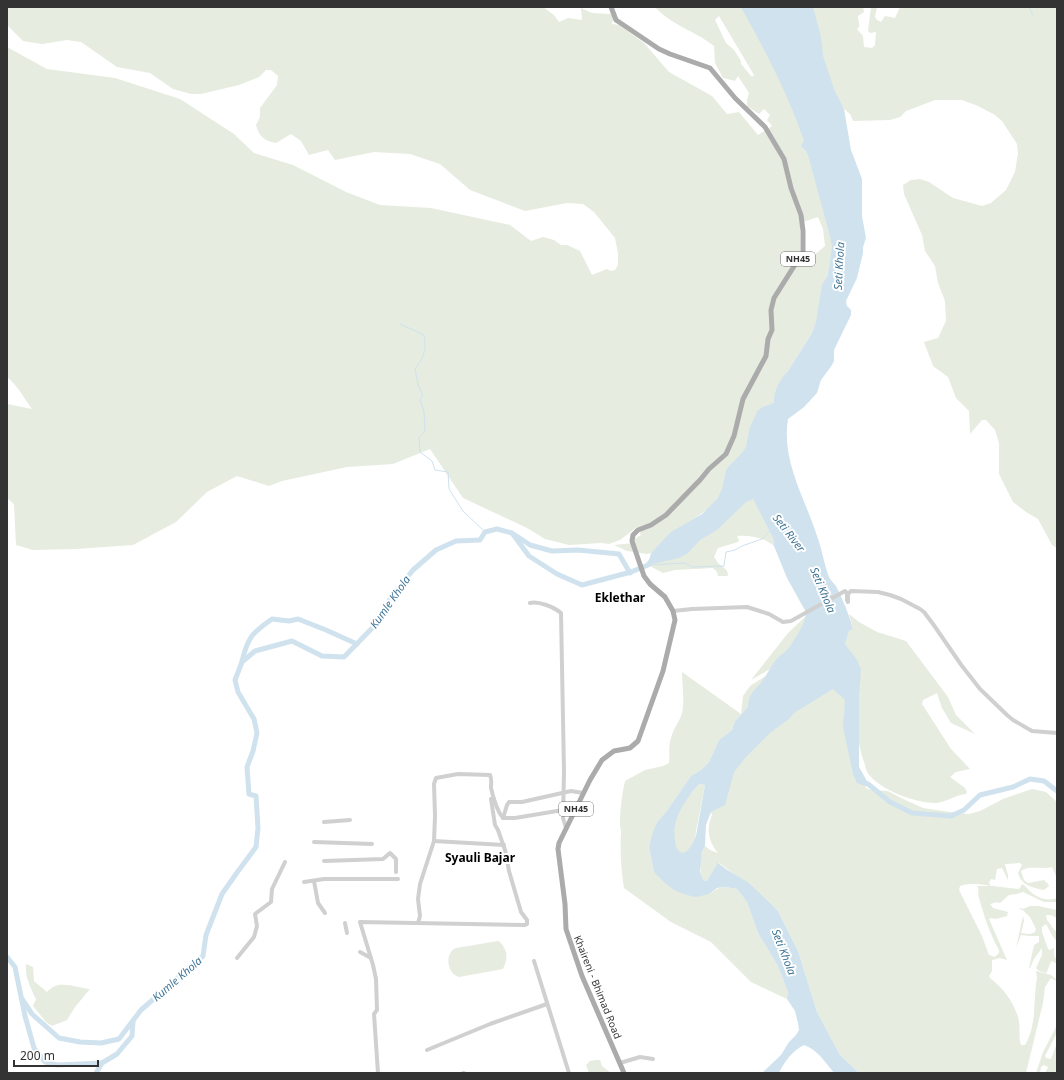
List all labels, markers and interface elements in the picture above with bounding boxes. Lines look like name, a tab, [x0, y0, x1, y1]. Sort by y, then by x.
water label: Seti Khola	[830, 241, 847, 290]
road number: NH45	[781, 252, 815, 266]
water label: Seti River	[770, 511, 809, 555]
water label: Seti Khola	[807, 565, 840, 616]
water label: Kumle Khola	[366, 572, 414, 631]
district label: Eklethar	[595, 589, 646, 606]
road number: NH45	[559, 802, 593, 816]
district label: Syauli Bajar	[445, 849, 516, 866]
water label: Seti Khola	[769, 927, 800, 978]
street label: Khaireni - Bhimad Road	[571, 933, 625, 1041]
water label: Kumle Khola	[149, 952, 205, 1004]
scale bar	[14, 1042, 98, 1068]
text: 200 m	[20, 1047, 55, 1064]

